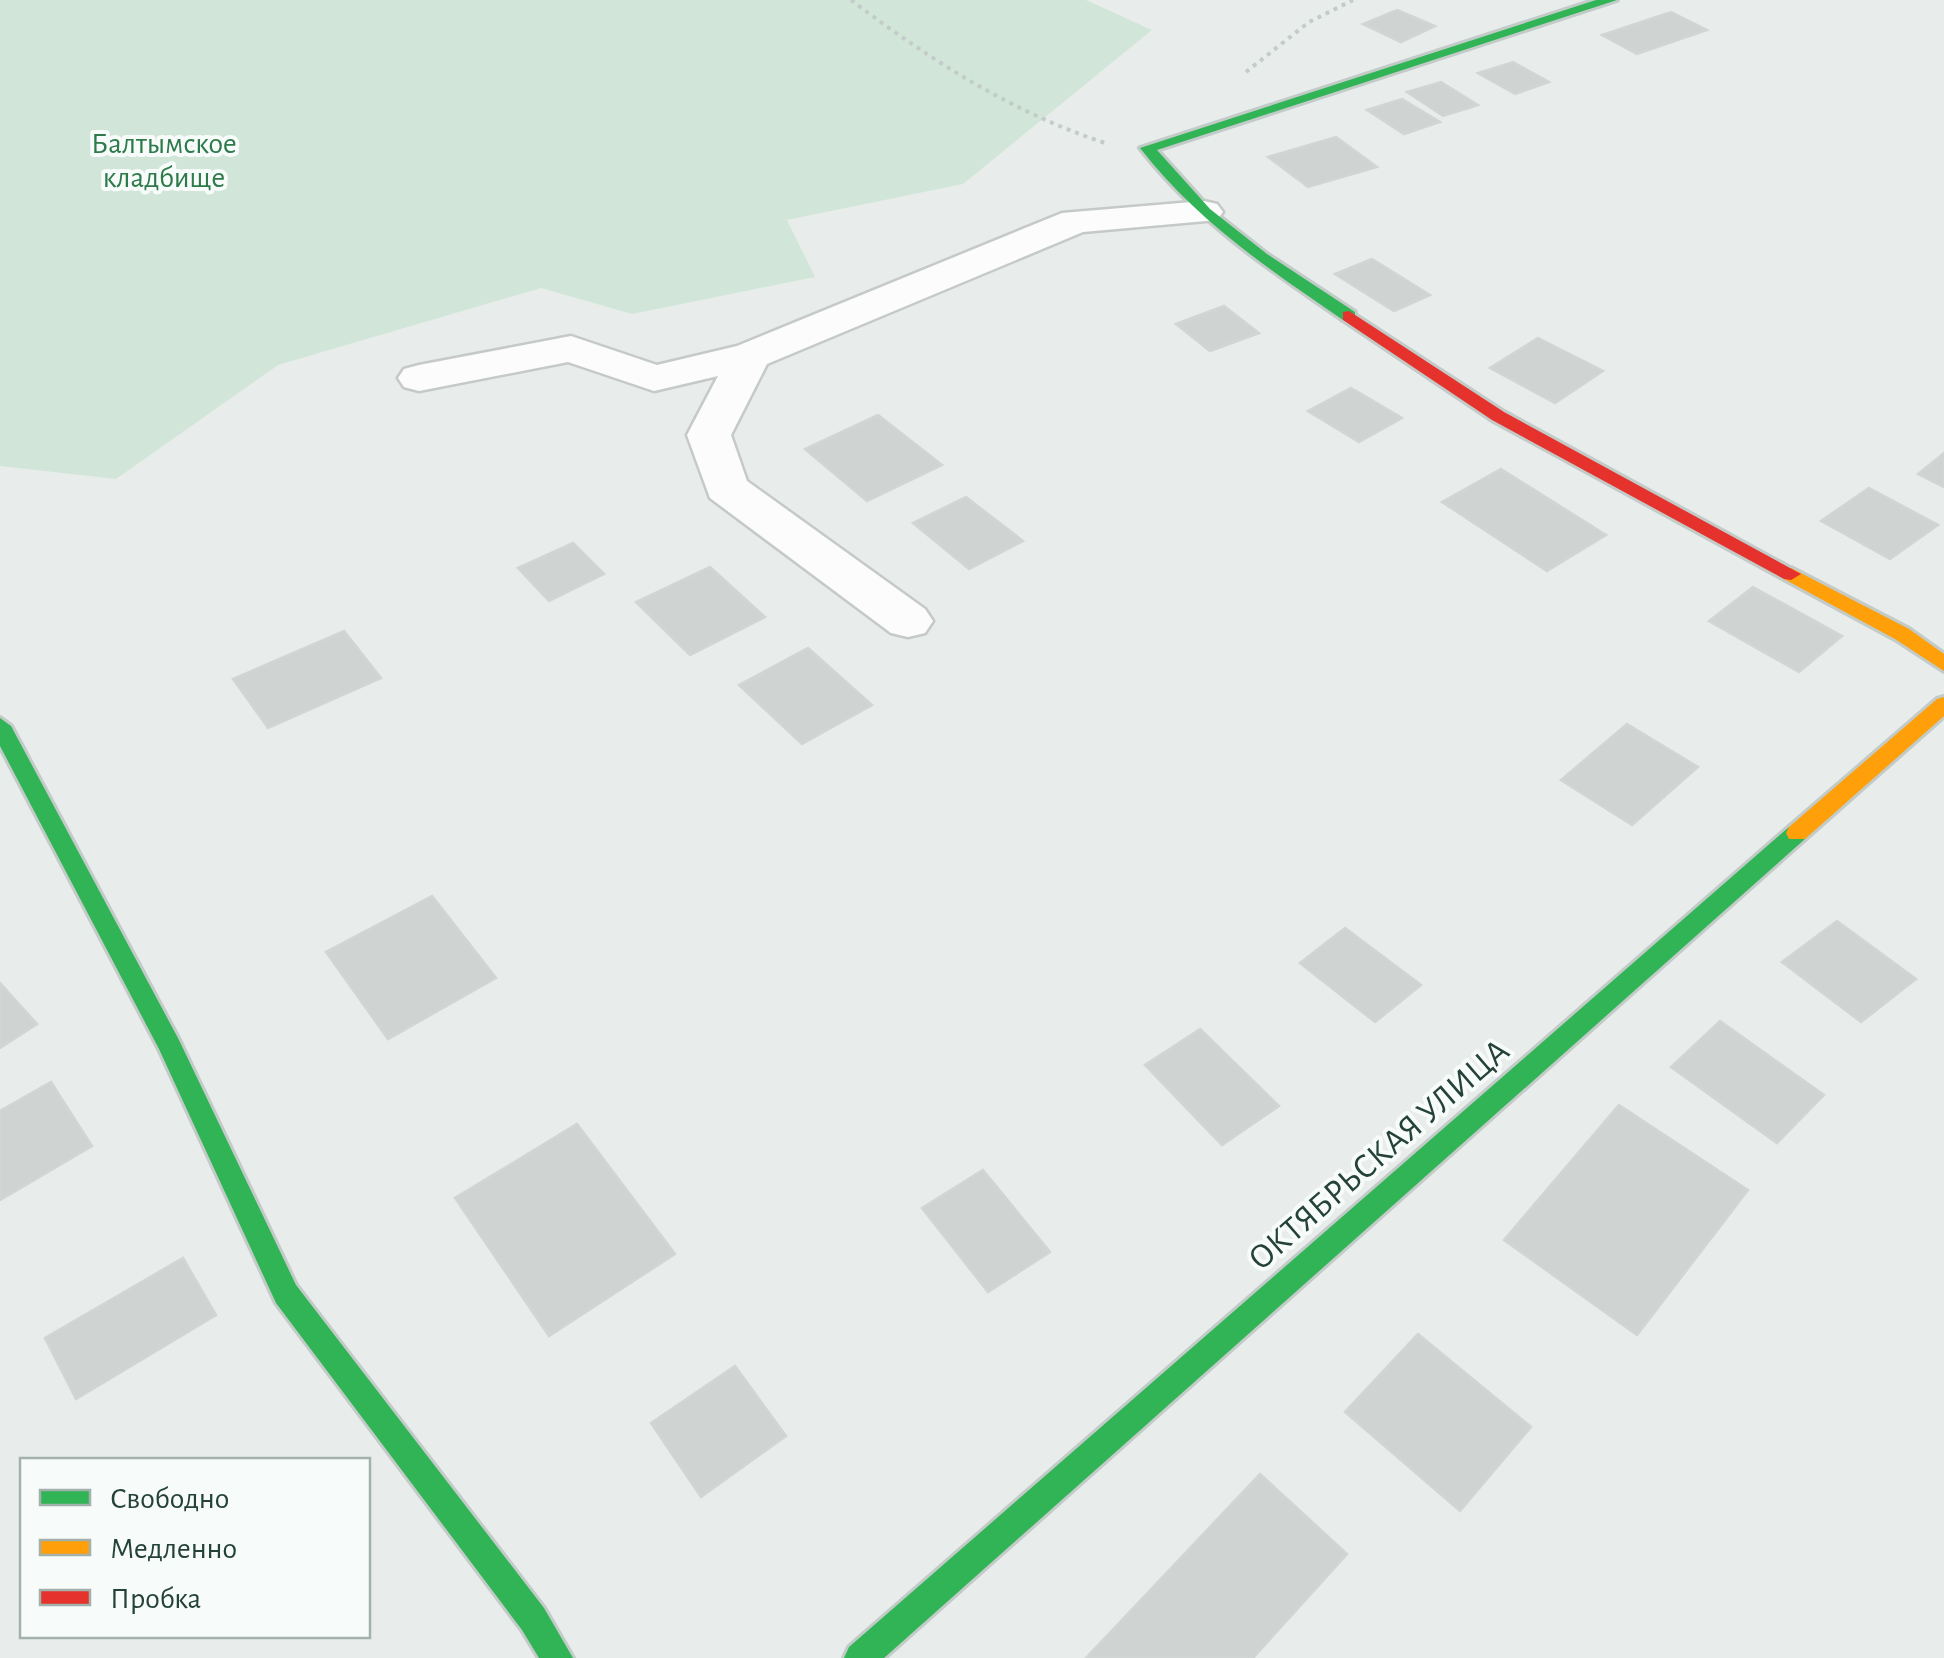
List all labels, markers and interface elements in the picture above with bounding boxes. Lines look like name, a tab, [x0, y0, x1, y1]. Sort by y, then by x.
park label: Балтымское кладбище	[91, 129, 237, 193]
street label: ОКТЯБРЬСКАЯ УЛИЦА	[1242, 1033, 1516, 1277]
legend	[20, 1458, 370, 1638]
text: Свободно	[110, 1484, 229, 1514]
text: Медленно	[110, 1534, 237, 1564]
text: Пробка	[110, 1584, 201, 1614]

